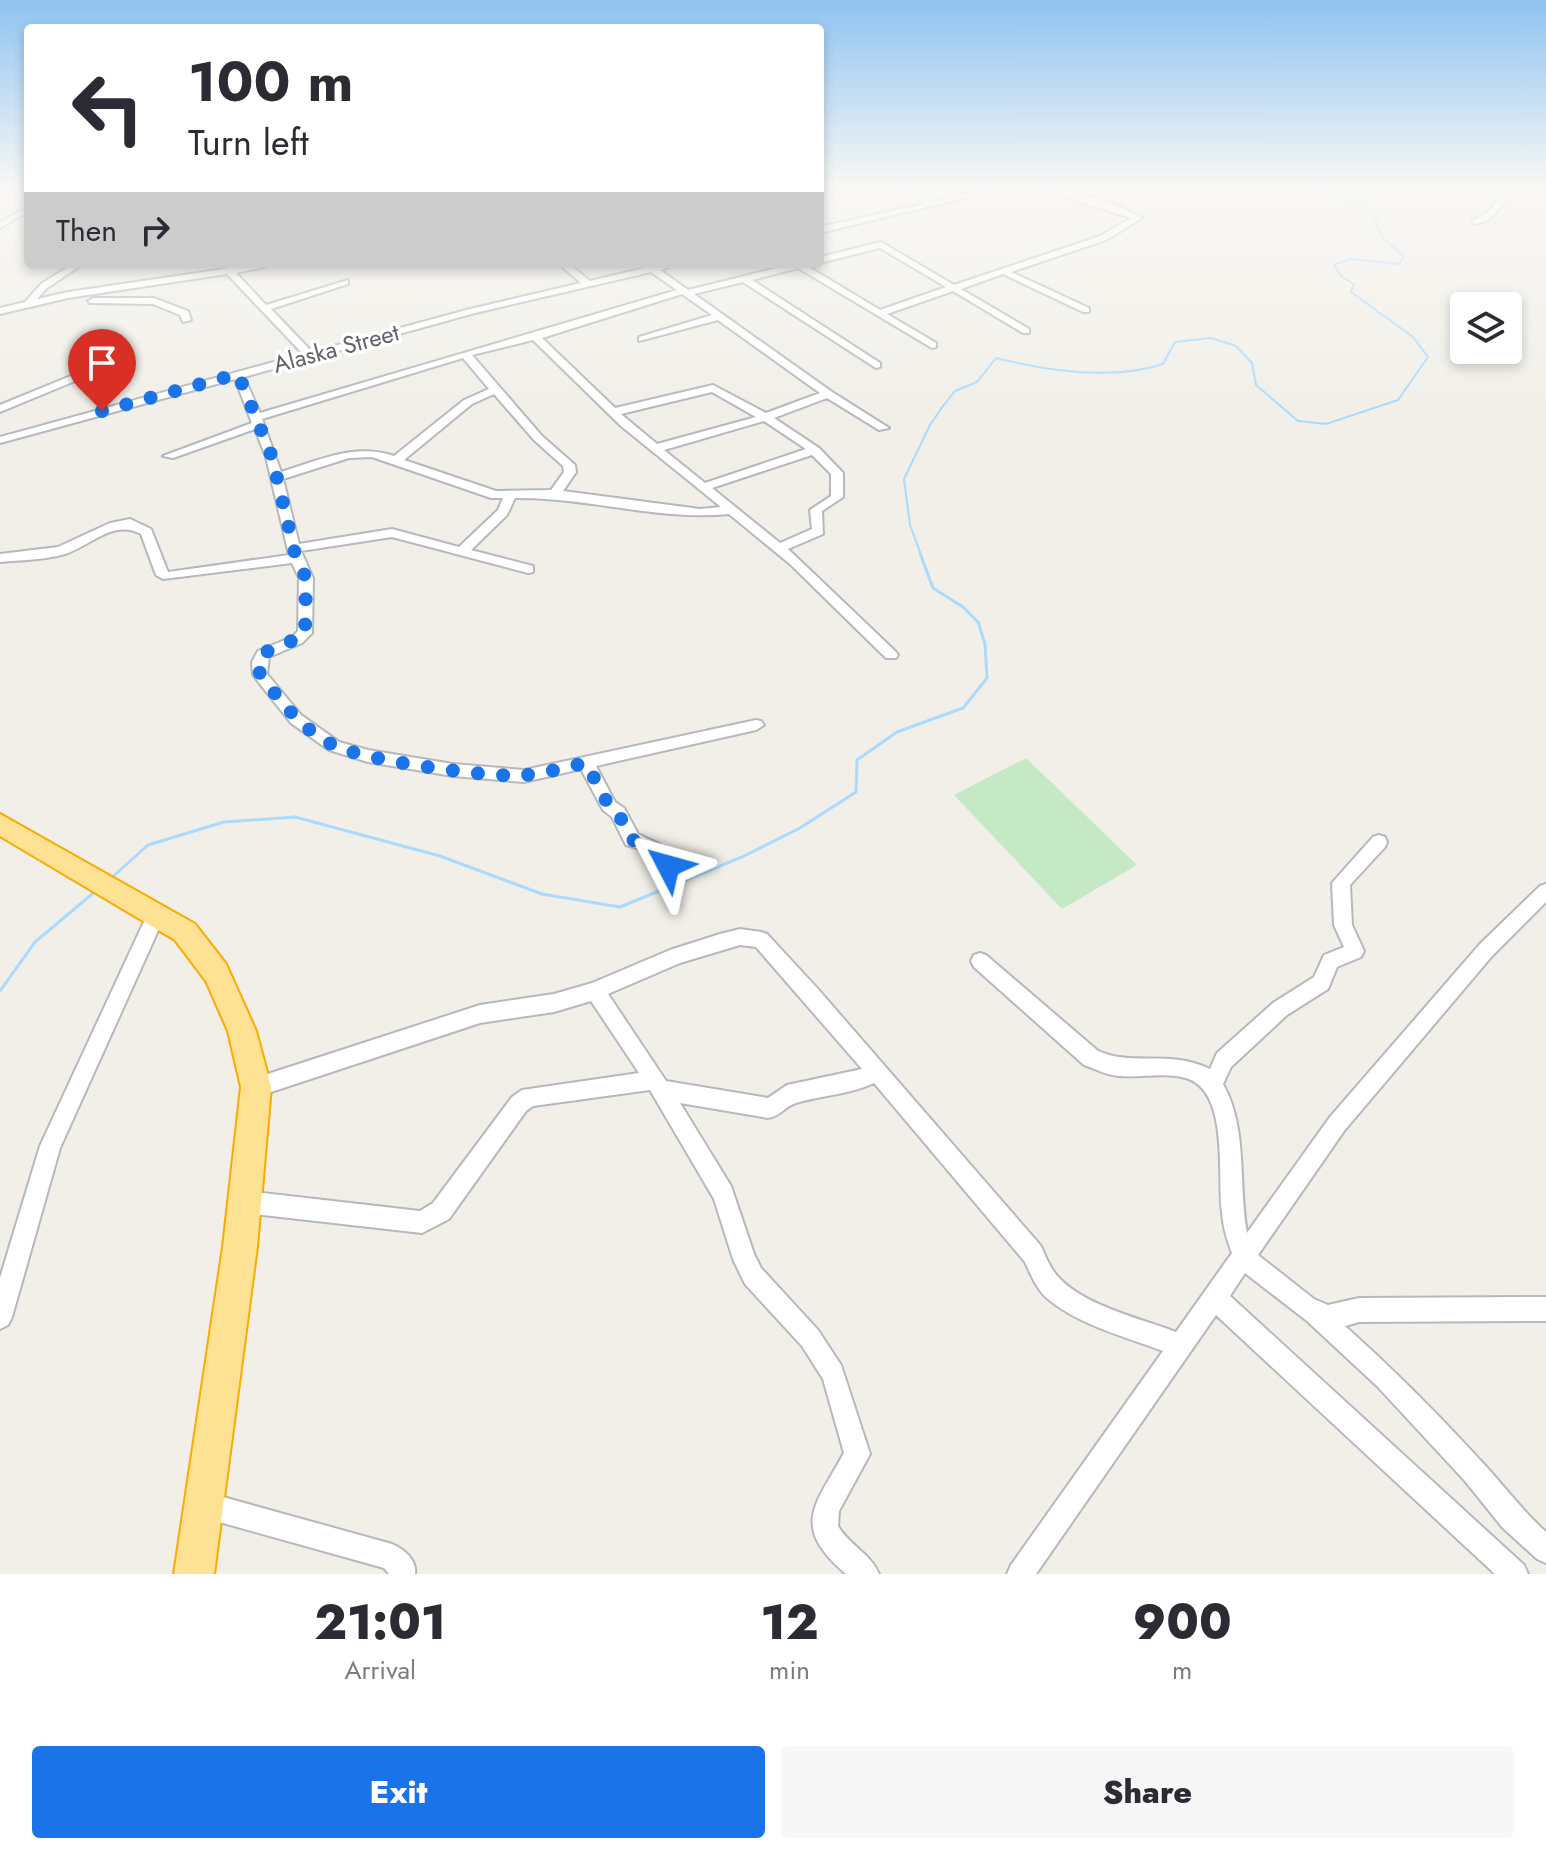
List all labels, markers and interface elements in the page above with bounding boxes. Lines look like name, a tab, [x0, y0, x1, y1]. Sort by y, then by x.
text: 100 m	[188, 41, 353, 122]
icon: left	[56, 56, 160, 160]
text: Turn left	[188, 116, 309, 168]
icon: right	[133, 208, 177, 252]
text: Then	[56, 209, 117, 252]
map controls	[1450, 292, 1522, 364]
button: layers	[1450, 292, 1522, 364]
street label: Alaska Street	[269, 314, 403, 382]
pin	[68, 329, 136, 411]
icon: arrive	[80, 341, 124, 385]
position arrow	[626, 824, 710, 908]
text: 21:01	[314, 1588, 446, 1657]
text: 12	[760, 1588, 818, 1657]
text: 900	[1133, 1588, 1232, 1657]
text: Arrival	[344, 1651, 416, 1689]
text: min	[769, 1651, 810, 1689]
text: m	[1172, 1651, 1192, 1689]
button: Exit	[32, 1746, 765, 1838]
button: Share	[781, 1746, 1514, 1838]

